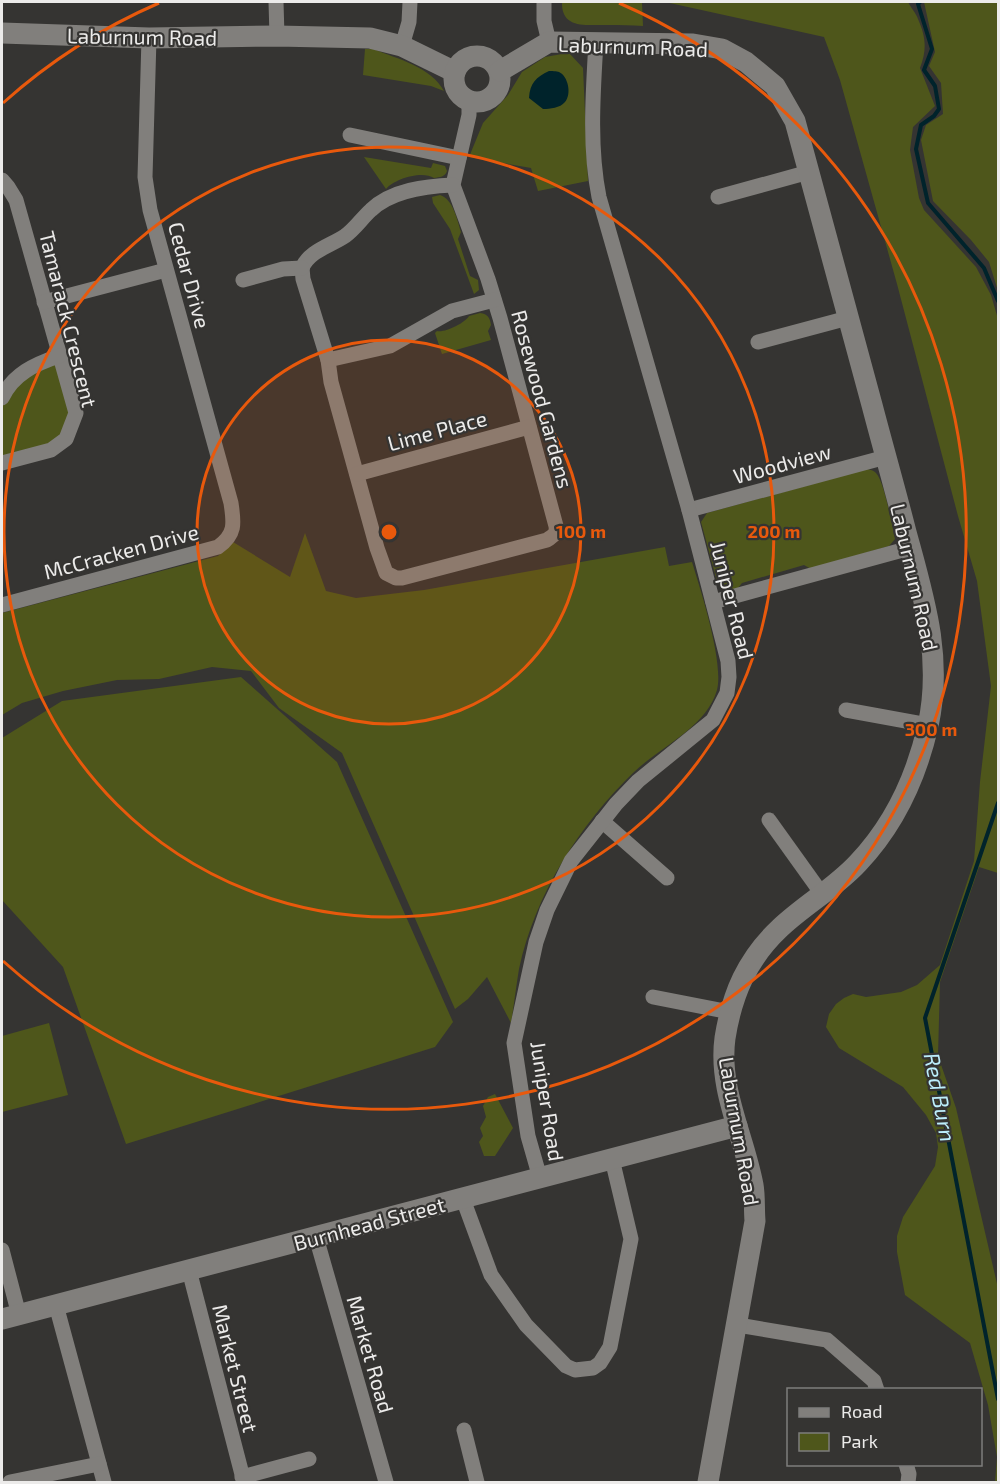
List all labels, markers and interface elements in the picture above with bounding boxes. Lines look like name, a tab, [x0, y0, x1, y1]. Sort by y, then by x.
street label: Laburnum Road	[67, 22, 217, 50]
street label: Laburnum Road	[557, 31, 709, 61]
street label: Cedar Drive	[164, 219, 216, 331]
street label: Tamarack Crescent	[35, 228, 103, 410]
street label: Rosewood Gardens	[507, 307, 579, 491]
street label: Lime Place	[385, 405, 489, 455]
street label: Woodview	[730, 438, 834, 488]
street label: Laburnum Road	[886, 501, 944, 653]
street label: McCracken Drive	[41, 518, 201, 584]
text: 100 m	[556, 520, 606, 542]
text: 200 m	[748, 520, 800, 542]
centre of rings	[379, 522, 399, 542]
street label: Juniper Road	[706, 538, 760, 662]
text: 300 m	[905, 718, 957, 740]
street label: Juniper Road	[526, 1039, 570, 1163]
water label: Red Burn	[920, 1050, 962, 1144]
street label: Laburnum Road	[715, 1055, 765, 1207]
street label: Burnhead Street	[291, 1191, 447, 1255]
street label: Market Road	[342, 1292, 400, 1416]
street label: Market Street	[208, 1301, 264, 1435]
legend	[787, 1388, 982, 1466]
text: Road	[841, 1400, 882, 1422]
text: Park	[841, 1430, 878, 1452]

